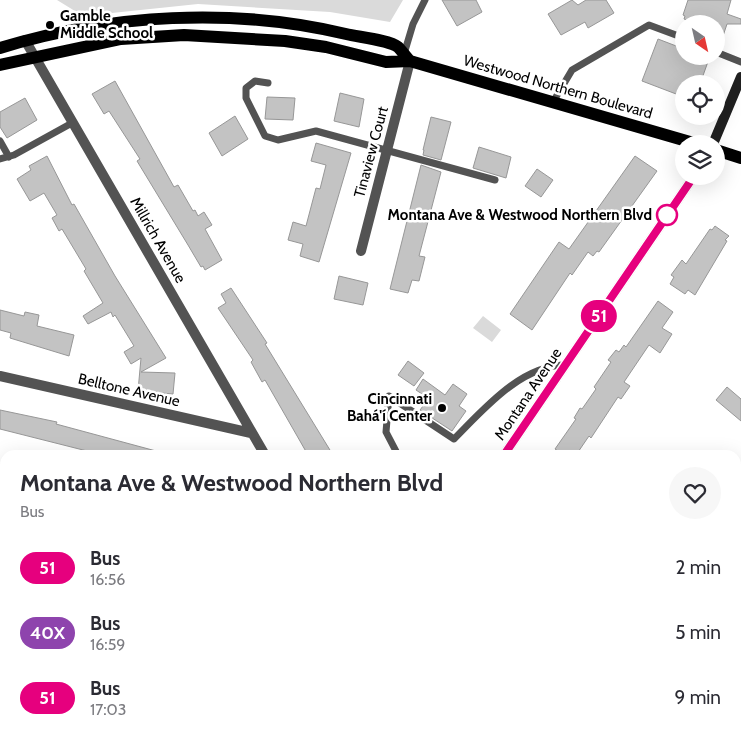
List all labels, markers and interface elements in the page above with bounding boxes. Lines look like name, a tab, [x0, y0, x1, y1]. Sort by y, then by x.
place label: Gamble Middle School	[60, 7, 153, 42]
north arrow	[675, 15, 725, 65]
map controls	[675, 15, 725, 185]
marker: Gamble Middle School	[44, 19, 56, 31]
street label: Westwood Northern Boulevard	[461, 51, 655, 123]
button: locate	[675, 75, 725, 125]
street label: Tinaview Court	[350, 104, 392, 200]
button: layers	[675, 135, 725, 185]
street label: Millrich Avenue	[126, 194, 190, 286]
marker: Montana Ave & Westwood Northern Blvd	[656, 204, 678, 226]
place label: Montana Ave & Westwood Northern Blvd	[388, 206, 652, 224]
line badge: 51	[576, 300, 622, 332]
text: 51	[591, 305, 607, 327]
street label: Montana Avenue	[491, 344, 566, 444]
street label: Belltone Avenue	[76, 370, 182, 411]
place label: Cincinnati Bahá'í Center	[347, 390, 432, 425]
marker: Cincinnati Bahá'í Center	[436, 402, 448, 414]
button: heart	[669, 467, 721, 519]
text: Montana Ave & Westwood Northern Blvd	[20, 468, 443, 497]
text: Bus	[20, 502, 44, 521]
text: Bus	[90, 547, 120, 570]
text: 2 min	[675, 556, 721, 579]
text: 51	[39, 557, 56, 579]
text: 16:56	[90, 570, 125, 589]
text: Bus	[90, 612, 120, 635]
text: 5 min	[675, 621, 721, 644]
text: 40X	[30, 622, 65, 644]
text: 16:59	[90, 635, 125, 654]
text: Bus	[90, 677, 120, 700]
text: 9 min	[675, 686, 721, 709]
text: 51	[39, 687, 56, 709]
text: 17:03	[90, 700, 126, 719]

